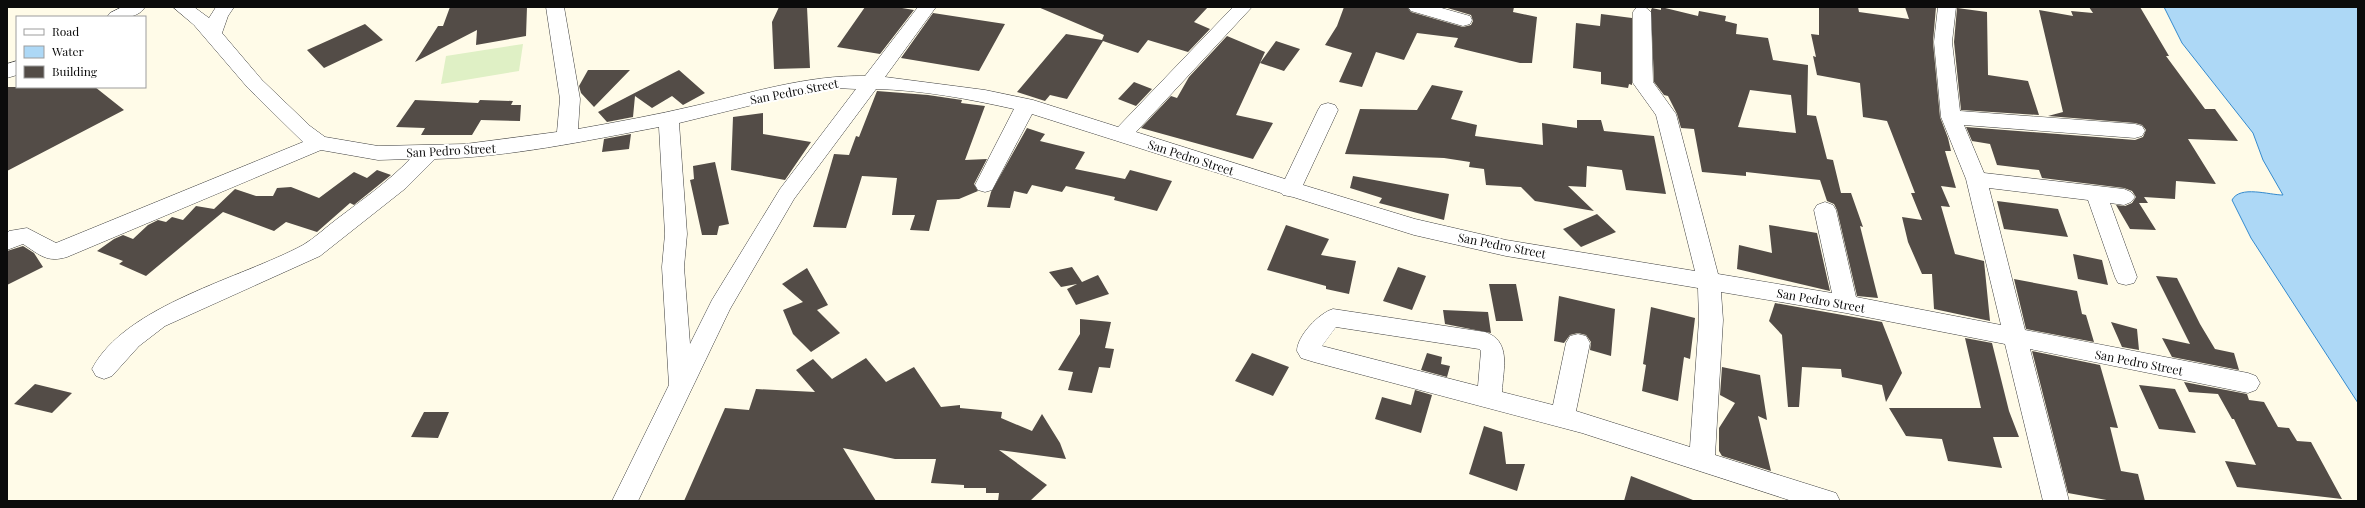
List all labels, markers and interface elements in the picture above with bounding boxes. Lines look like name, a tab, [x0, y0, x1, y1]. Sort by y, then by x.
legend	[16, 16, 146, 88]
text: Road	[52, 23, 79, 39]
text: Water	[51, 43, 85, 59]
text: Building	[52, 63, 98, 79]
street label: San Pedro Street	[749, 74, 840, 107]
street label: San Pedro Street	[1146, 136, 1237, 179]
street label: San Pedro Street	[406, 140, 497, 160]
street label: San Pedro Street	[1457, 229, 1548, 262]
street label: San Pedro Street	[1776, 284, 1867, 316]
street label: San Pedro Street	[2094, 346, 2185, 379]

